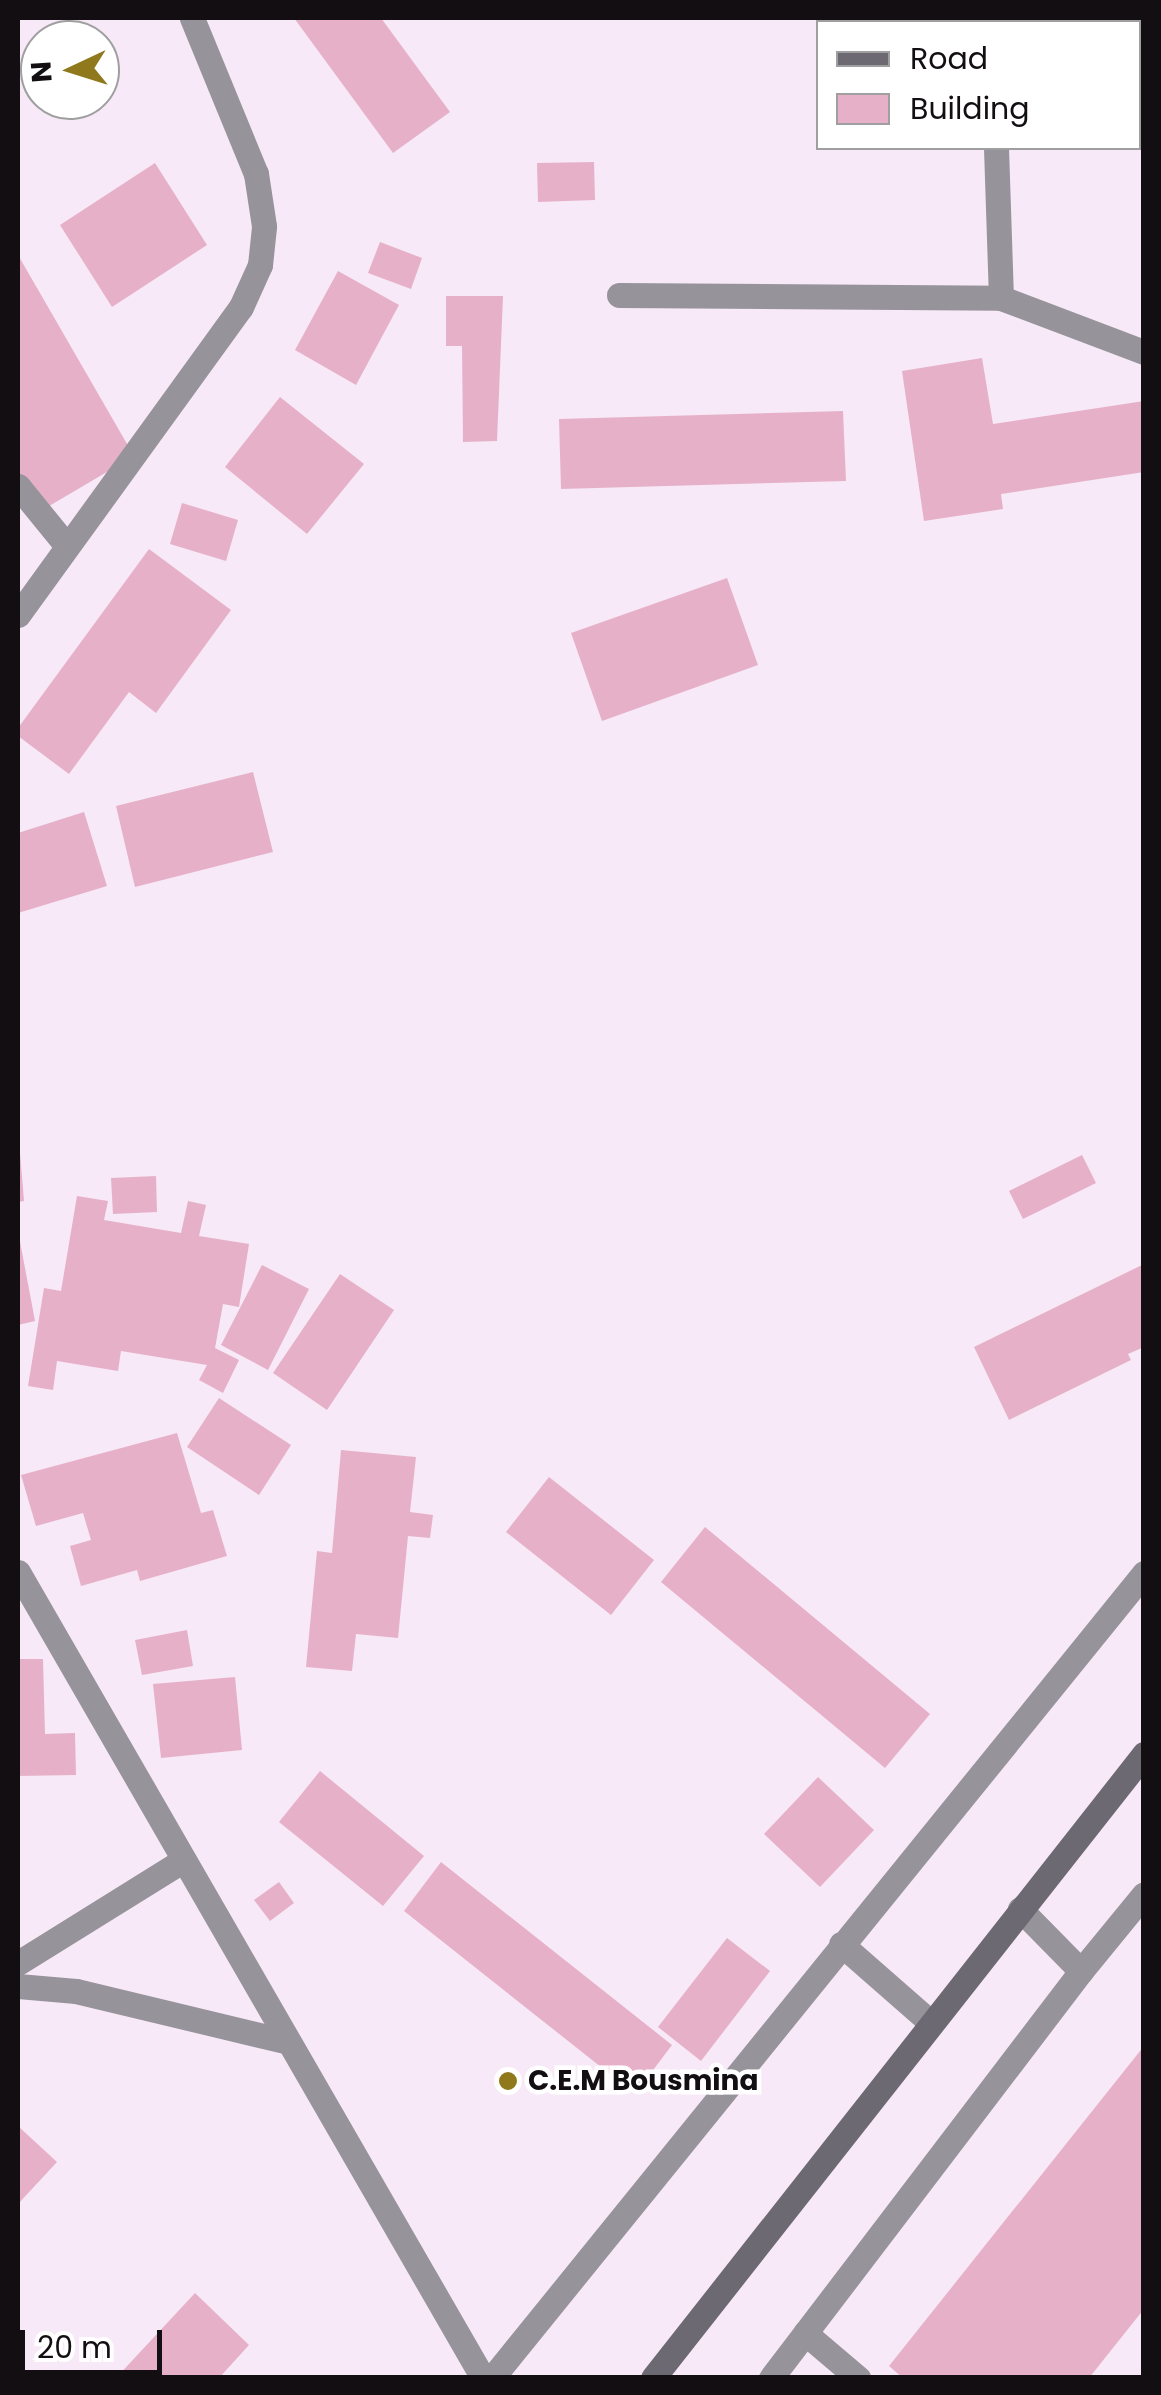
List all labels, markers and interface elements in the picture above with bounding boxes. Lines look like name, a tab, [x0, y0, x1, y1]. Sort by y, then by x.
north arrow	[20, 20, 120, 120]
legend	[816, 20, 1141, 150]
text: Road	[910, 37, 988, 80]
text: N	[21, 60, 62, 84]
text: Building	[910, 87, 1030, 130]
place label: C.E.M Bousmina	[528, 2064, 758, 2098]
marker: C.E.M Bousmina	[497, 2070, 519, 2092]
scale bar	[25, 2310, 168, 2372]
text: 20 m	[37, 2326, 112, 2369]

